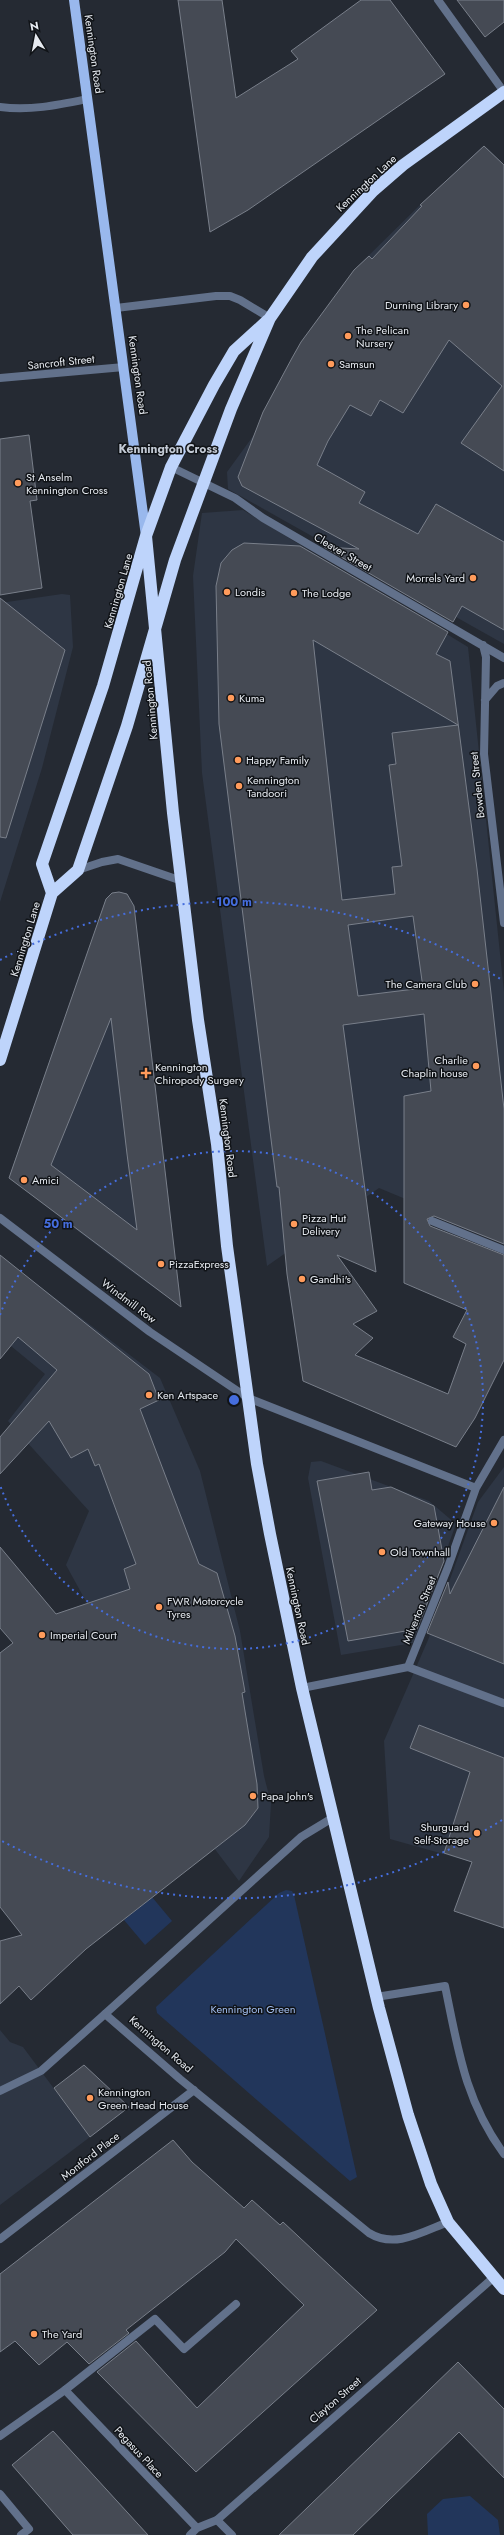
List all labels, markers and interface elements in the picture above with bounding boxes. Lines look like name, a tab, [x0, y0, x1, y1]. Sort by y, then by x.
street label: Kennington Road	[81, 14, 107, 94]
north arrow	[16, 16, 56, 56]
text: N	[29, 18, 40, 35]
street label: Kennington Lane	[332, 151, 400, 215]
place label: Durning Library	[385, 297, 458, 313]
marker: Durning Library	[461, 300, 471, 310]
place label: The Pelican Nursery	[356, 322, 409, 351]
marker: The Pelican Nursery	[343, 331, 353, 341]
street label: Kennington Road	[125, 335, 151, 415]
street label: Sancroft Street	[27, 350, 96, 373]
place label: Samsun	[339, 356, 375, 372]
marker: Samsun	[326, 359, 336, 369]
district label: Kennington Cross	[119, 440, 218, 458]
place label: St Anselm Kennington Cross	[26, 469, 108, 498]
marker: St Anselm Kennington Cross	[13, 478, 23, 488]
street label: Cleaver Street	[311, 529, 375, 575]
street label: Kennington Lane	[100, 551, 136, 630]
place label: Morrels Yard	[406, 570, 465, 586]
marker: Morrels Yard	[468, 573, 478, 583]
place label: Londis	[235, 584, 266, 600]
place label: The Lodge	[302, 585, 351, 601]
marker: Londis	[222, 587, 232, 597]
marker: The Lodge	[289, 588, 299, 598]
street label: Kennington Road	[139, 660, 161, 740]
place label: Kuma	[239, 690, 265, 706]
marker: Kuma	[226, 693, 236, 703]
street label: Bowden Street	[466, 751, 488, 819]
place label: Happy Family	[246, 752, 309, 768]
marker: Happy Family	[233, 755, 243, 765]
place label: Kennington Tandoori	[247, 772, 299, 801]
marker: Kennington Tandoori	[234, 781, 244, 791]
text: 100 m	[216, 893, 252, 911]
street label: Kennington Lane	[6, 899, 44, 978]
place label: The Camera Club	[386, 976, 467, 992]
marker: The Camera Club	[470, 979, 480, 989]
place label: Charlie Chaplin house	[401, 1052, 468, 1081]
place label: Kennington Chiropody Surgery	[155, 1059, 244, 1088]
marker: Charlie Chaplin house	[471, 1061, 481, 1071]
marker: Kennington Chiropody Surgery	[140, 1067, 152, 1079]
street label: Kennington Road	[215, 1098, 241, 1178]
place label: Amici	[32, 1172, 59, 1188]
marker: Amici	[19, 1175, 29, 1185]
place label: Pizza Hut Delivery	[302, 1210, 347, 1239]
text: 50 m	[43, 1215, 73, 1233]
marker: Pizza Hut Delivery	[289, 1219, 299, 1229]
place label: PizzaExpress	[169, 1256, 229, 1272]
marker: PizzaExpress	[156, 1259, 166, 1269]
place label: Gandhi's	[310, 1271, 352, 1287]
marker: Gandhi's	[297, 1274, 307, 1284]
street label: Windmill Row	[98, 1275, 160, 1327]
place label: Ken Artspace	[157, 1387, 219, 1403]
marker: Ken Artspace	[144, 1390, 154, 1400]
centre of rings	[227, 1393, 241, 1407]
place label: Gateway House	[413, 1515, 486, 1531]
marker: Gateway House	[489, 1518, 499, 1528]
place label: Old Townhall	[390, 1544, 450, 1560]
marker: Old Townhall	[377, 1547, 387, 1557]
street label: Kennington Road	[282, 1565, 314, 1647]
street label: Milverton Street	[398, 1573, 440, 1647]
place label: FWR Motorcycle Tyres	[167, 1593, 244, 1622]
marker: FWR Motorcycle Tyres	[154, 1602, 164, 1612]
place label: Imperial Court	[50, 1627, 117, 1643]
marker: Imperial Court	[37, 1630, 47, 1640]
place label: Papa John's	[261, 1788, 314, 1804]
marker: Papa John's	[248, 1791, 258, 1801]
place label: Shurguard Self-Storage	[414, 1819, 469, 1848]
marker: Shurguard Self-Storage	[472, 1828, 482, 1838]
park label: Kennington Green	[211, 2001, 295, 2017]
street label: Kennington Road	[126, 2012, 196, 2076]
place label: Kennington Green Head House	[98, 2084, 189, 2113]
marker: Kennington Green Head House	[85, 2093, 95, 2103]
street label: Montford Place	[57, 2128, 123, 2184]
place label: The Yard	[42, 2326, 82, 2342]
marker: The Yard	[29, 2329, 39, 2339]
street label: Clayton Street	[306, 2373, 365, 2427]
street label: Pegasus Place	[111, 2423, 167, 2482]

